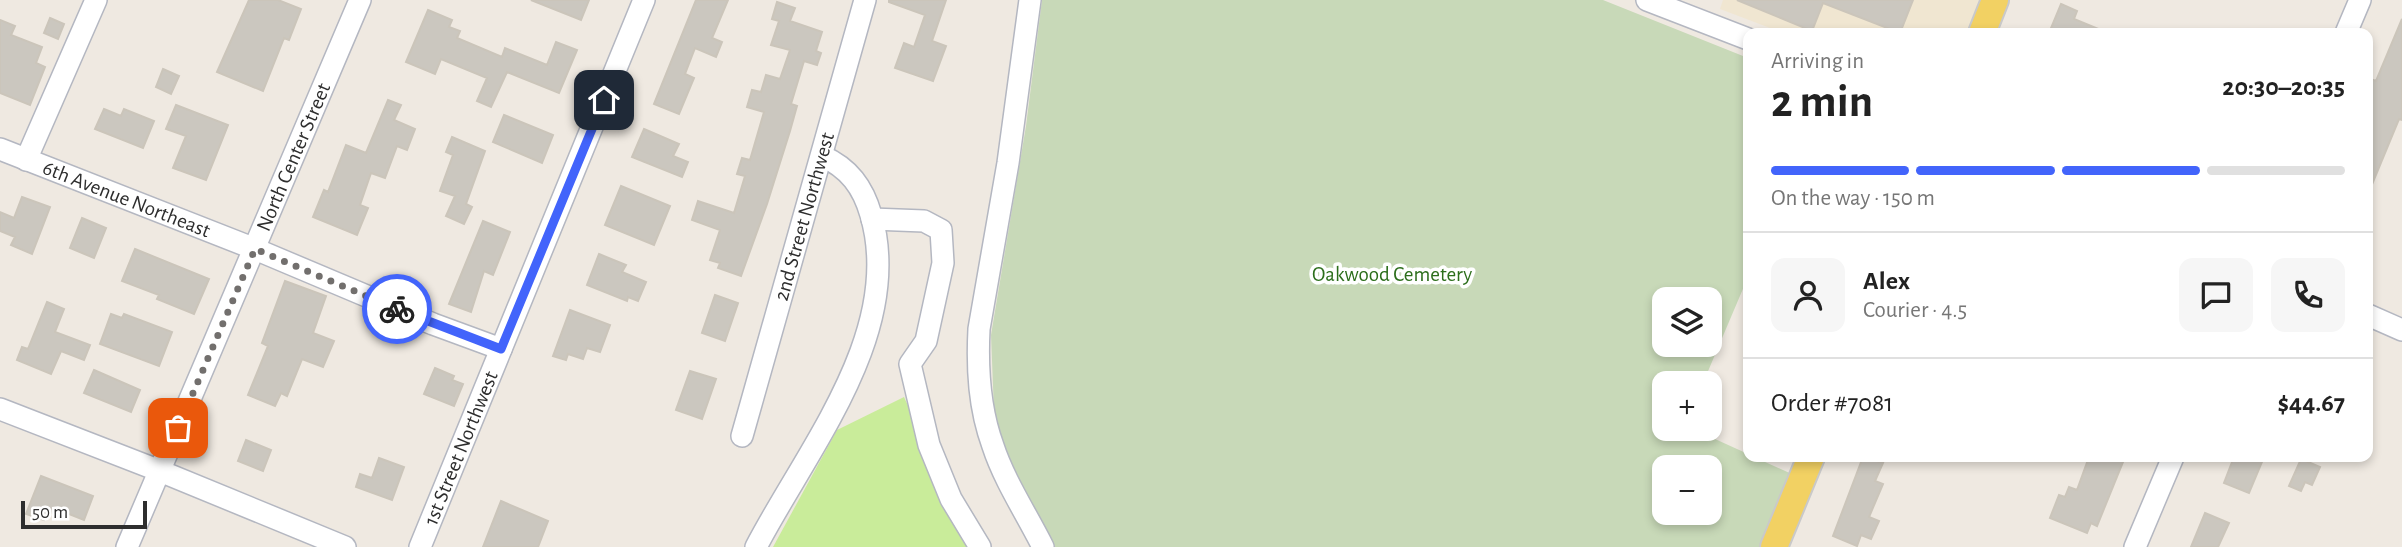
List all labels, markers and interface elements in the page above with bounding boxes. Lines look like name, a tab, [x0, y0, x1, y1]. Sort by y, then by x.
text: Arriving in	[1771, 50, 1864, 73]
pin	[574, 70, 634, 130]
text: 20:30–20:35	[2222, 74, 2345, 100]
street label: North Center Street	[252, 79, 334, 234]
text: 2 min	[1771, 79, 1873, 125]
icon: home	[585, 81, 623, 119]
street label: 2nd Street Northwest	[770, 130, 838, 303]
street label: 6th Avenue Northeast	[40, 156, 214, 241]
text: On the way · 150 m	[1771, 187, 1935, 210]
button: person	[1771, 258, 1845, 332]
button: chat	[2179, 258, 2253, 332]
button: phone	[2271, 258, 2345, 332]
park label: Oakwood Cemetery	[1312, 264, 1472, 285]
text: Alex	[1863, 268, 1910, 294]
courier	[362, 274, 432, 344]
map controls	[1652, 287, 1722, 525]
button: layers	[1652, 287, 1722, 357]
icon: bike	[378, 290, 416, 328]
text: Courier · 4.5	[1863, 299, 1967, 322]
street label: 1st Street Northwest	[420, 368, 502, 528]
button: +	[1652, 371, 1722, 441]
text: Order #7081	[1771, 390, 1893, 416]
text: $44.67	[2277, 390, 2345, 416]
pin	[148, 398, 208, 458]
icon: bag	[159, 409, 197, 447]
button: −	[1652, 455, 1722, 525]
scale bar	[21, 498, 147, 530]
text: 50 m	[32, 503, 68, 522]

